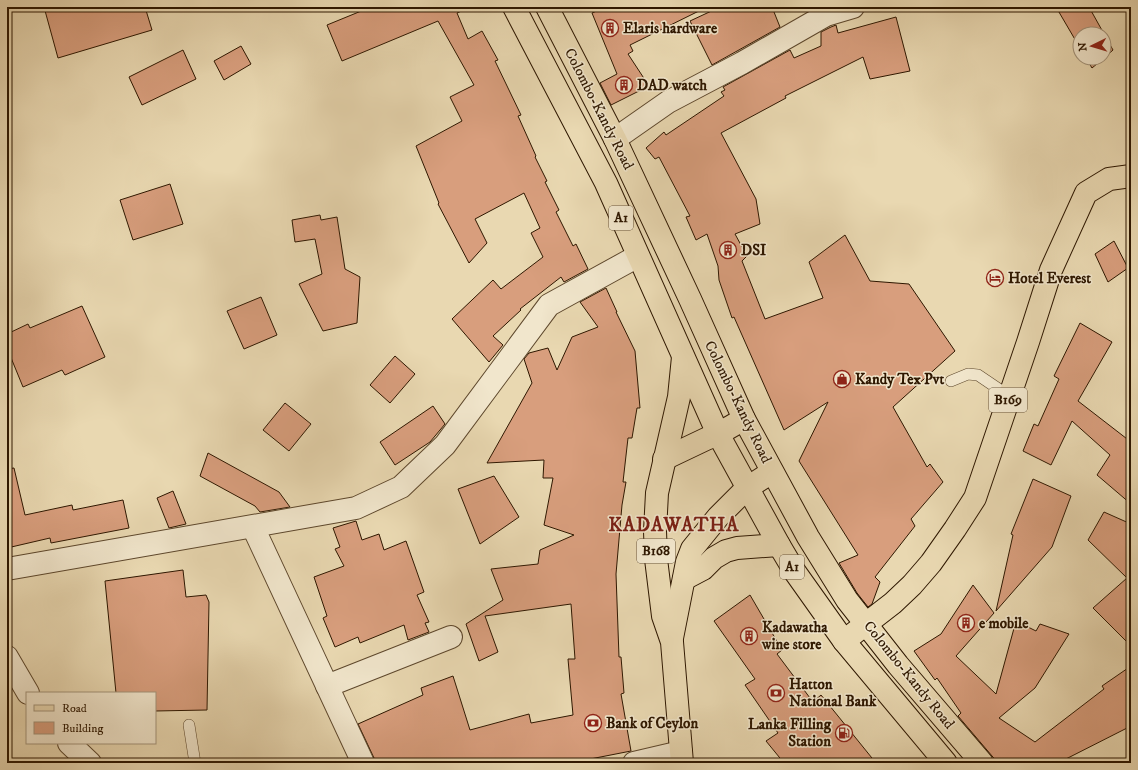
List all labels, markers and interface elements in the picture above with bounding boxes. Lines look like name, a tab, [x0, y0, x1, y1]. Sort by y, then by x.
building icon: Elaris hardware	[600, 18, 620, 38]
place label: Elaris hardware	[623, 19, 718, 38]
north arrow	[1072, 26, 1112, 66]
text: N	[1076, 42, 1090, 52]
street label: Colombo-Kandy Road	[560, 45, 638, 173]
building icon: DAD watch	[614, 75, 634, 95]
place label: DAD watch	[637, 76, 707, 95]
road number: A1	[609, 206, 633, 230]
building icon: DSI	[718, 240, 738, 260]
place label: DSI	[741, 241, 766, 260]
hotel icon: Hotel Everest	[985, 268, 1005, 288]
place label: Hotel Everest	[1008, 269, 1091, 288]
street label: Colombo-Kandy Road	[700, 338, 776, 467]
shop icon: Kandy Tex Pvt	[832, 369, 852, 389]
place label: Kandy Tex Pvt	[855, 370, 944, 389]
road number: B169	[989, 388, 1027, 412]
district label: KADAWATHA	[609, 514, 739, 537]
road number: B168	[637, 539, 675, 563]
road number: A1	[780, 555, 804, 579]
building icon: e mobile	[956, 613, 976, 633]
place label: e mobile	[979, 614, 1029, 633]
street label: Colombo-Kandy Road	[859, 617, 959, 733]
place label: Kadawatha wine store	[761, 618, 828, 654]
building icon: Kadawatha wine store	[739, 626, 759, 646]
place label: Hatton National Bank	[789, 675, 877, 711]
bank icon: Hatton National Bank	[766, 683, 786, 703]
legend	[26, 692, 156, 744]
text: Road	[62, 701, 87, 716]
bank icon: Bank of Ceylon	[583, 713, 603, 733]
place label: Bank of Ceylon	[606, 714, 698, 733]
place label: Lanka Filling Station	[748, 715, 832, 751]
text: Building	[62, 721, 103, 736]
fuel station icon: Lanka Filling Station	[834, 723, 854, 743]

